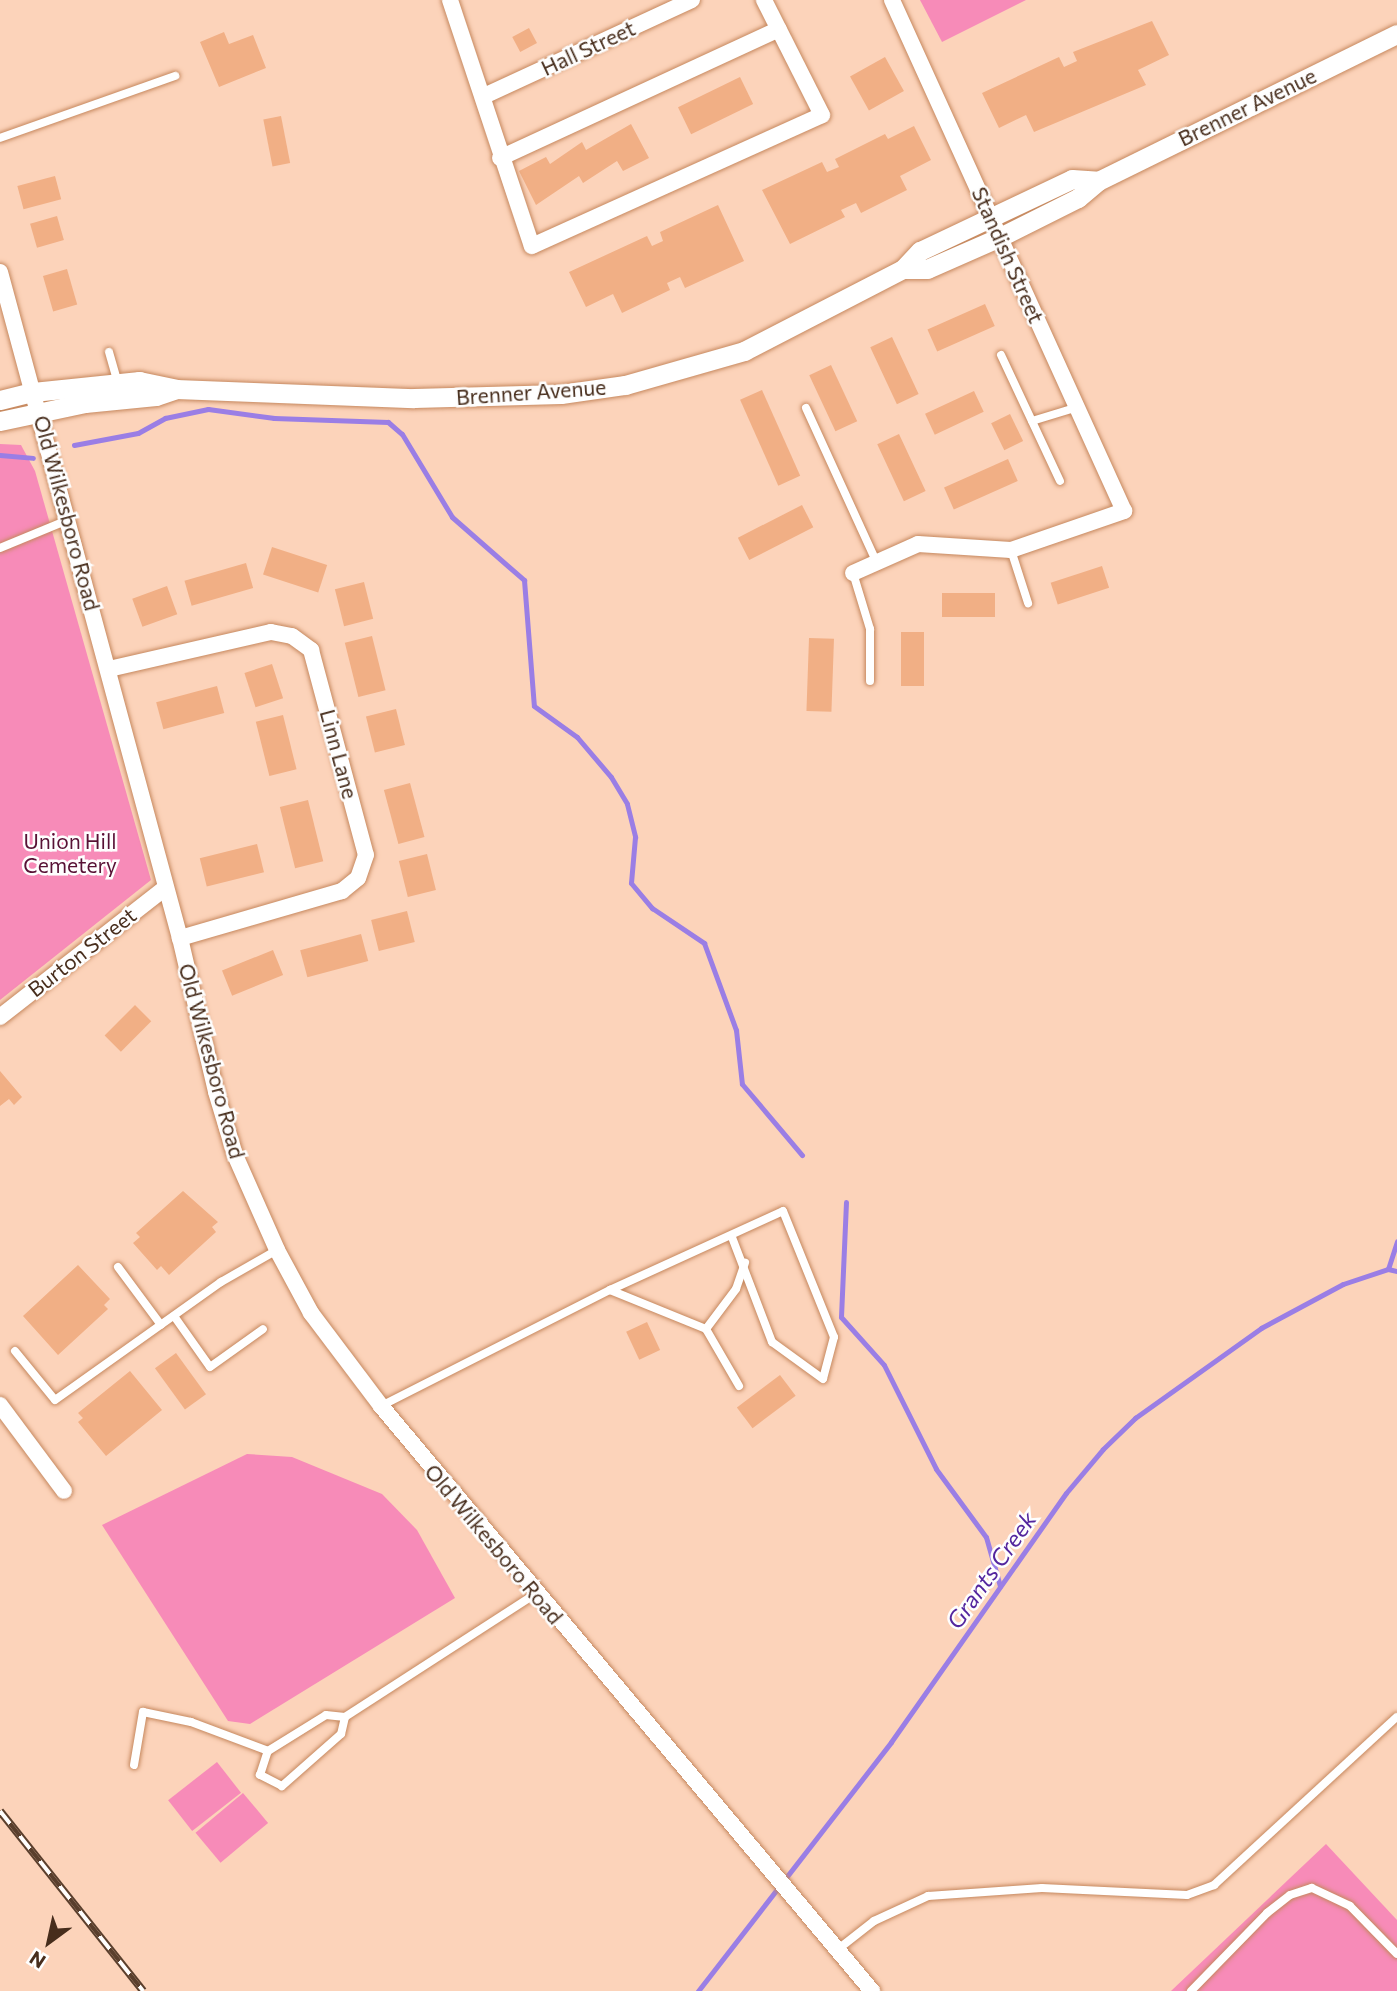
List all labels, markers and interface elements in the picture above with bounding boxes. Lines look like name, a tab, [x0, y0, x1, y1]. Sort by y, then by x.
street label: Hall Street	[537, 15, 639, 81]
street label: Brenner Avenue	[1174, 63, 1320, 151]
street label: Standish Street	[967, 183, 1049, 327]
street label: Brenner Avenue	[455, 374, 607, 410]
street label: Old Wilkesboro Road	[29, 413, 105, 613]
street label: Linn Lane	[315, 706, 363, 802]
park label: Union Hill Cemetery	[23, 828, 117, 878]
street label: Burton Street	[23, 902, 141, 1002]
street label: Old Wilkesboro Road	[174, 961, 250, 1161]
street label: Old Wilkesboro Road	[420, 1459, 568, 1629]
water label: Grants Creek	[941, 1506, 1041, 1634]
north arrow	[14, 1907, 84, 1977]
text: N	[25, 1947, 50, 1974]

